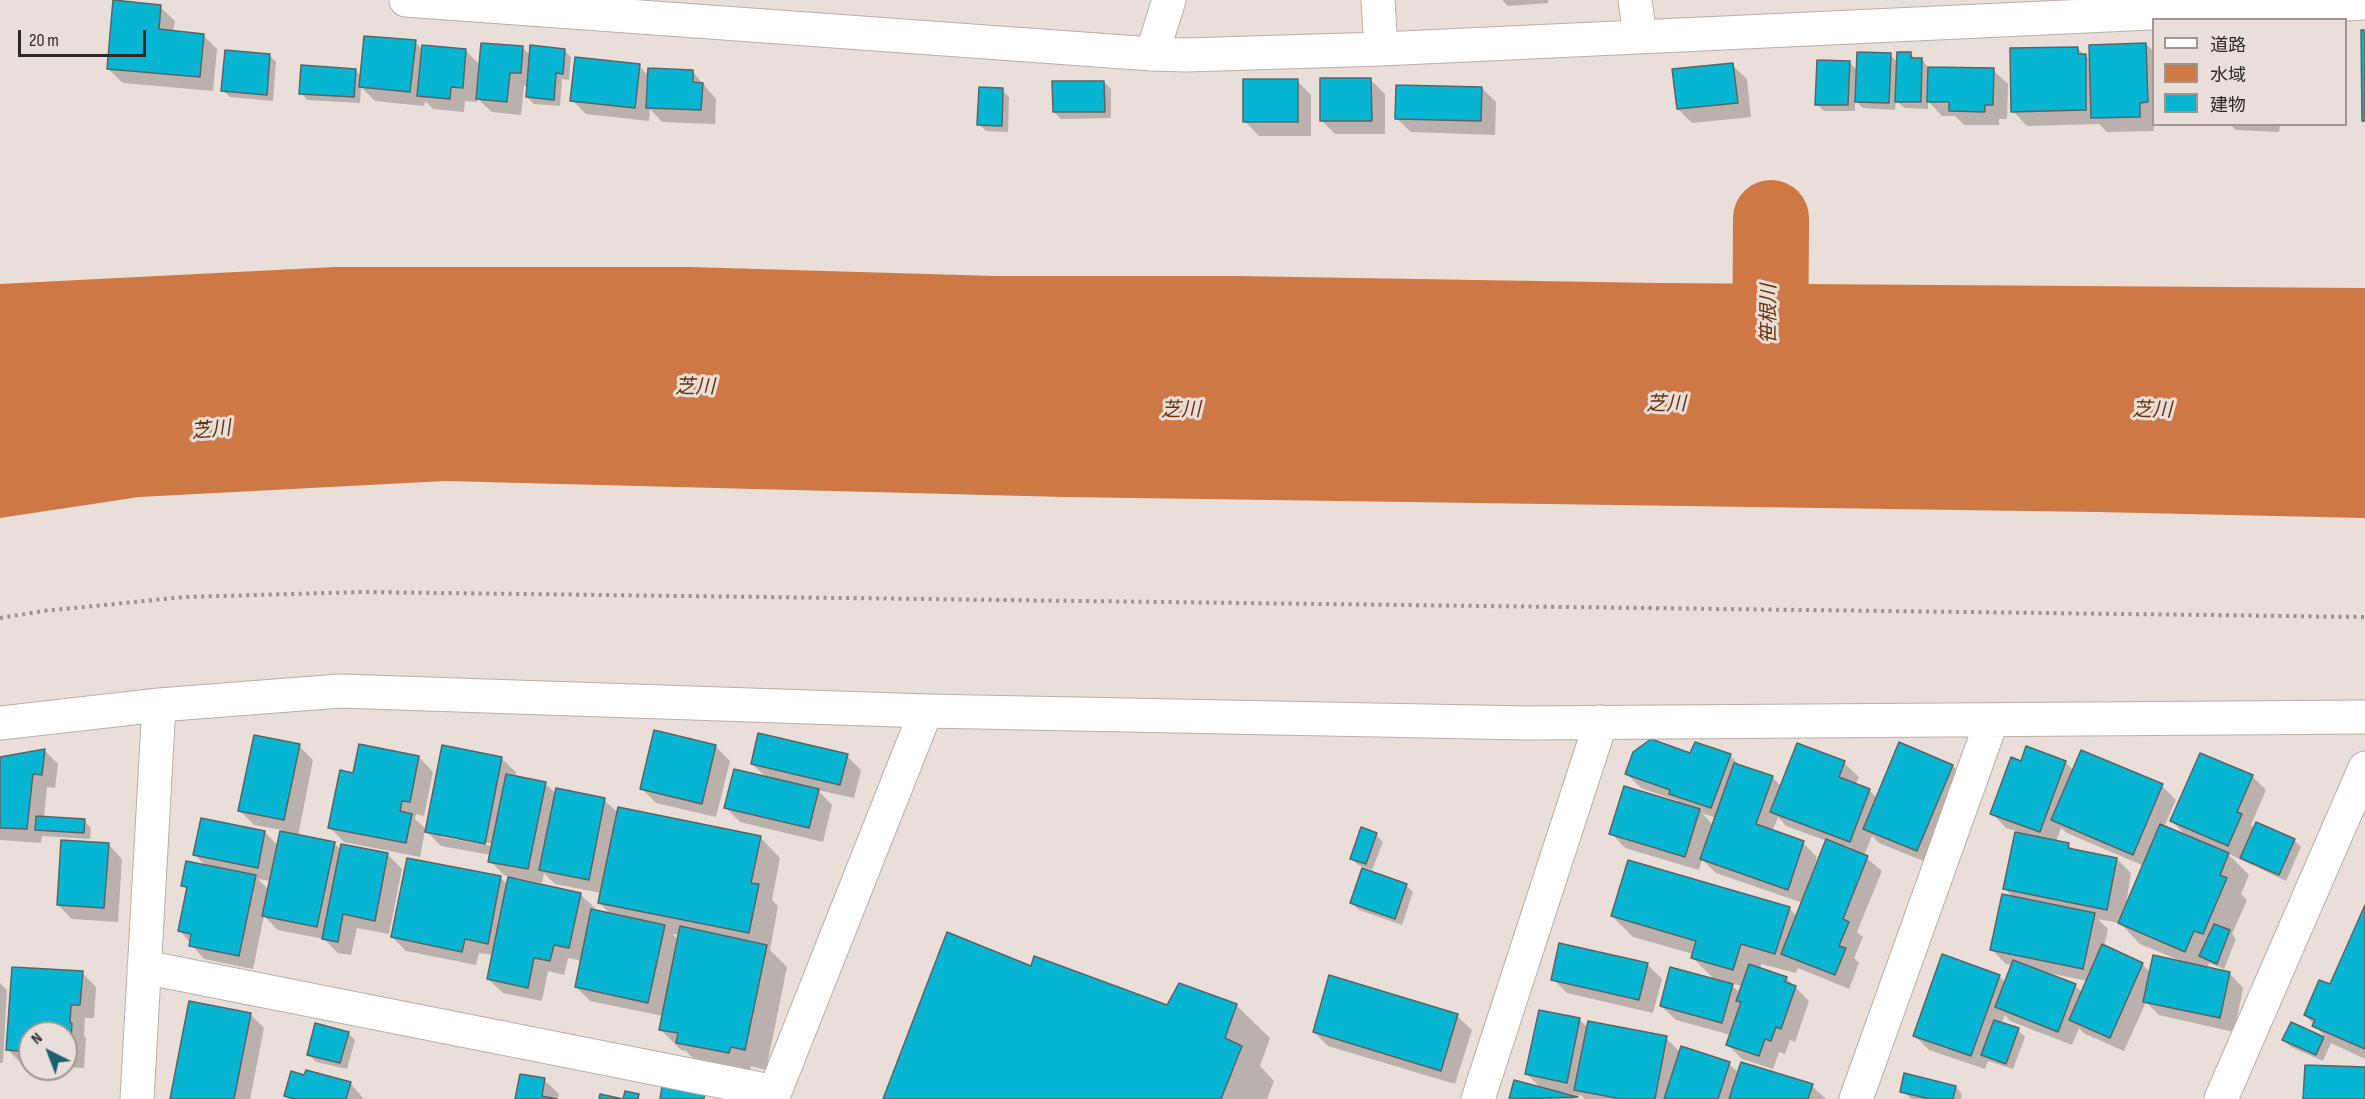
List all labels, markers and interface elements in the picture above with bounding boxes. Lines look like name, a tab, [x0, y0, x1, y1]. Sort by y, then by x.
scale bar	[21, 18, 148, 56]
legend	[2152, 18, 2347, 126]
text: 20 m	[29, 30, 59, 51]
text: 道路	[2210, 35, 2246, 56]
text: 水域	[2210, 65, 2246, 86]
text: 建物	[2210, 95, 2246, 116]
water label: 笹根川	[1758, 284, 1782, 344]
water label: 芝川	[675, 376, 715, 400]
water label: 芝川	[1646, 393, 1686, 417]
water label: 芝川	[1161, 399, 1201, 423]
water label: 芝川	[2132, 399, 2172, 423]
water label: 芝川	[190, 417, 232, 445]
north arrow	[18, 1021, 78, 1081]
text: N	[27, 1029, 46, 1049]

